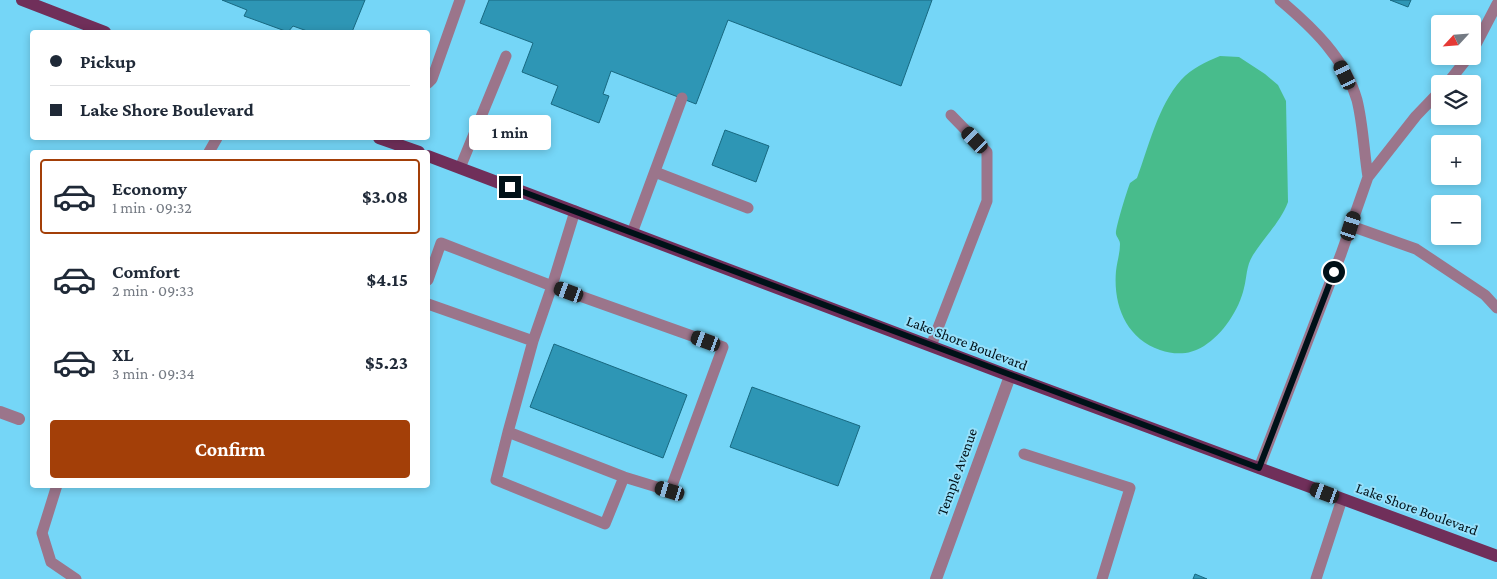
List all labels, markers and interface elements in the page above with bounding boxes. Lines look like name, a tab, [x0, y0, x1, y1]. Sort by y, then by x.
north arrow	[1431, 15, 1481, 65]
map controls	[1431, 15, 1481, 245]
text: Pickup	[80, 51, 136, 72]
car	[1331, 58, 1358, 92]
button: layers	[1431, 75, 1481, 125]
text: Lake Shore Boulevard	[80, 99, 254, 120]
callout: 1 min	[469, 114, 551, 150]
text: 1 min	[492, 124, 528, 141]
car	[959, 124, 990, 156]
button: +	[1431, 135, 1481, 185]
icon: car	[52, 174, 97, 219]
route end	[499, 176, 521, 198]
text: Economy	[112, 178, 187, 199]
text: $3.08	[362, 186, 408, 207]
button: −	[1431, 195, 1481, 245]
text: 1 min · 09:32	[112, 199, 192, 216]
car	[1339, 209, 1362, 243]
icon: car	[52, 257, 97, 302]
text: Comfort	[112, 261, 180, 282]
route start	[1323, 261, 1345, 283]
text: $4.15	[367, 269, 408, 290]
car	[552, 280, 585, 304]
text: 2 min · 09:33	[112, 282, 194, 299]
street label: Lake Shore Boulevard	[904, 312, 1030, 374]
car	[689, 329, 722, 353]
icon: car	[52, 340, 97, 385]
text: XL	[112, 344, 134, 365]
text: $5.23	[365, 352, 408, 373]
text: 3 min · 09:34	[112, 365, 195, 382]
button: Confirm	[50, 420, 410, 478]
street label: Temple Avenue	[934, 426, 981, 518]
car	[653, 479, 686, 503]
street label: Lake Shore Boulevard	[1354, 479, 1480, 539]
car	[1308, 481, 1341, 505]

